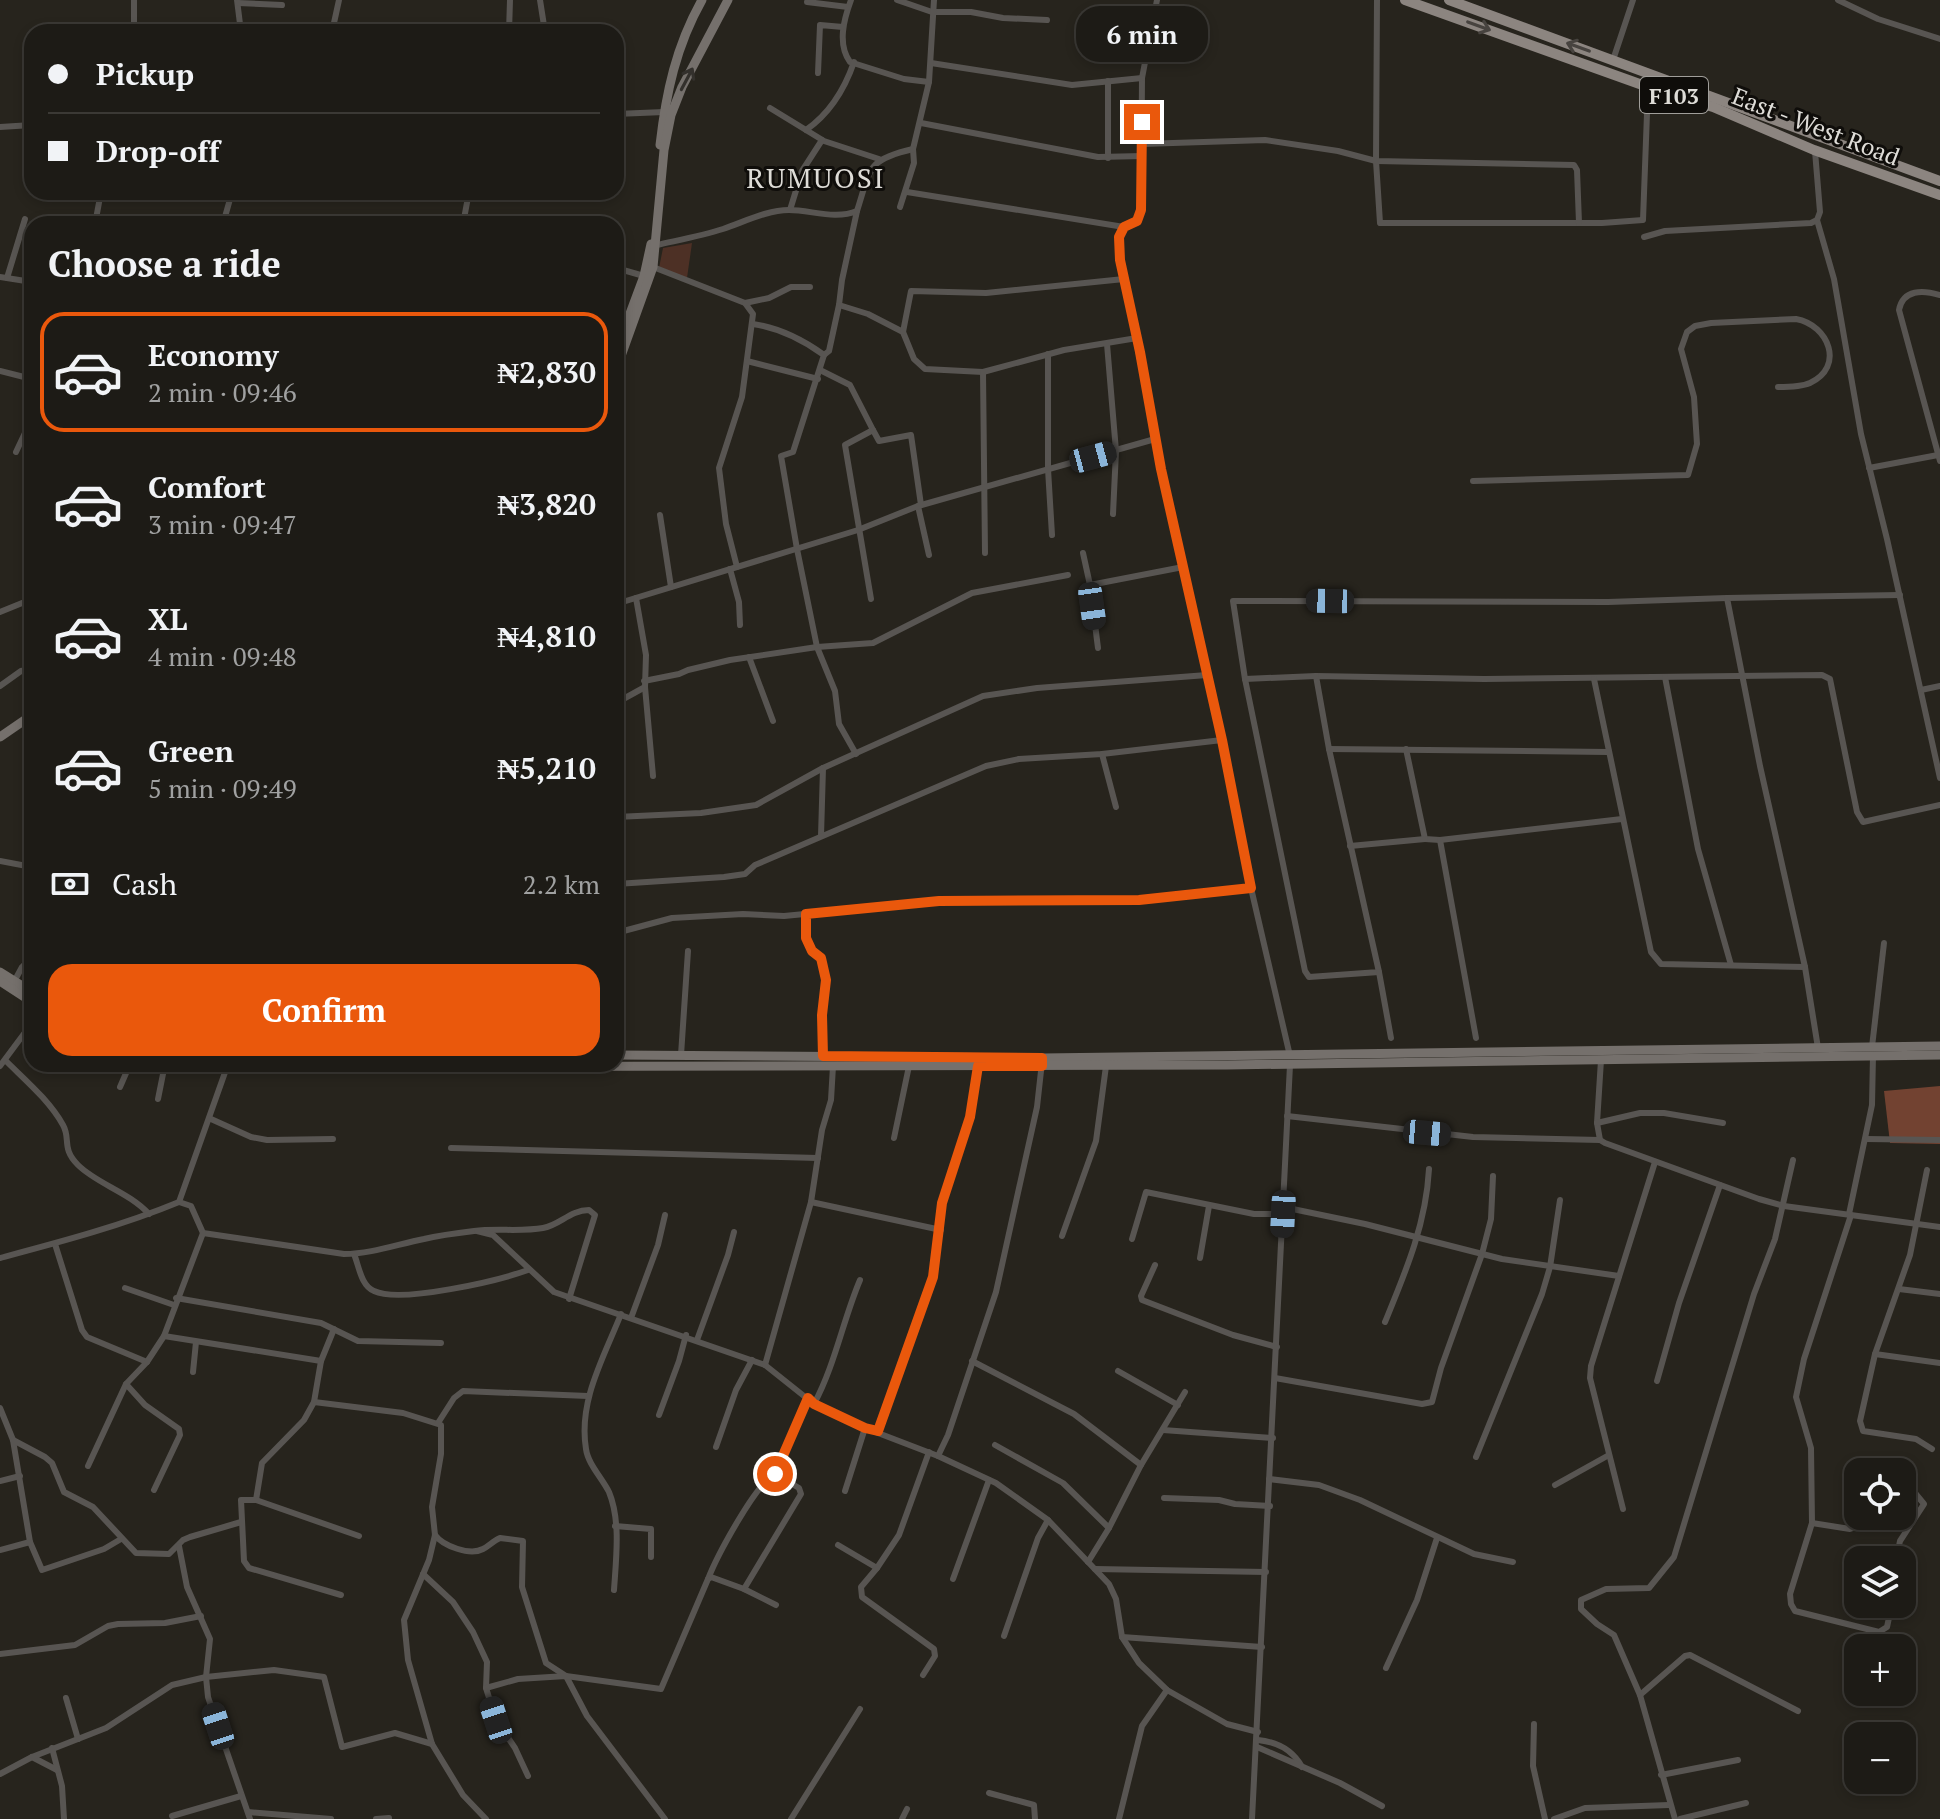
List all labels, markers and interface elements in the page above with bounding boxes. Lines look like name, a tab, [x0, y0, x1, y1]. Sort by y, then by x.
callout: 6 min	[1076, 6, 1208, 62]
text: 6 min	[1106, 17, 1178, 51]
one-way arrow	[1466, 20, 1491, 35]
one-way arrow	[1566, 39, 1591, 53]
text: Pickup	[96, 54, 194, 94]
one-way arrow	[680, 68, 696, 91]
road number: F103	[1640, 77, 1708, 113]
street label: East - West Road	[1728, 79, 1904, 173]
route end	[1124, 104, 1160, 140]
text: Drop-off	[96, 131, 220, 171]
district label: RUMUOSI	[746, 159, 886, 196]
text: Choose a ride	[48, 240, 281, 287]
text: Economy	[148, 335, 279, 375]
icon: car	[52, 336, 124, 408]
text: ₦2,830	[497, 352, 596, 392]
text: 2 min · 09:46	[148, 375, 297, 409]
car	[1067, 439, 1119, 475]
text: Comfort	[148, 467, 266, 507]
icon: car	[52, 468, 124, 540]
text: ₦3,820	[497, 484, 596, 524]
text: 3 min · 09:47	[148, 507, 297, 541]
car	[1077, 581, 1107, 631]
car	[1306, 589, 1354, 613]
text: XL	[148, 599, 187, 639]
icon: car	[52, 600, 124, 672]
text: ₦4,810	[497, 616, 596, 656]
text: 4 min · 09:48	[148, 639, 297, 673]
text: Green	[148, 731, 234, 771]
icon: car	[52, 732, 124, 804]
text: ₦5,210	[497, 748, 596, 788]
text: 5 min · 09:49	[148, 771, 297, 805]
icon: cash	[48, 862, 92, 906]
text: Cash	[112, 864, 177, 904]
text: 2.2 km	[523, 867, 600, 901]
button: Confirm	[48, 964, 600, 1056]
car	[1402, 1119, 1452, 1147]
car	[1270, 1189, 1296, 1239]
route start	[757, 1456, 793, 1492]
map controls	[1844, 1458, 1916, 1794]
button: locate	[1844, 1458, 1916, 1530]
button: layers	[1844, 1546, 1916, 1618]
button: +	[1844, 1634, 1916, 1706]
car	[477, 1693, 515, 1747]
car	[199, 1699, 237, 1753]
button: −	[1844, 1722, 1916, 1794]

